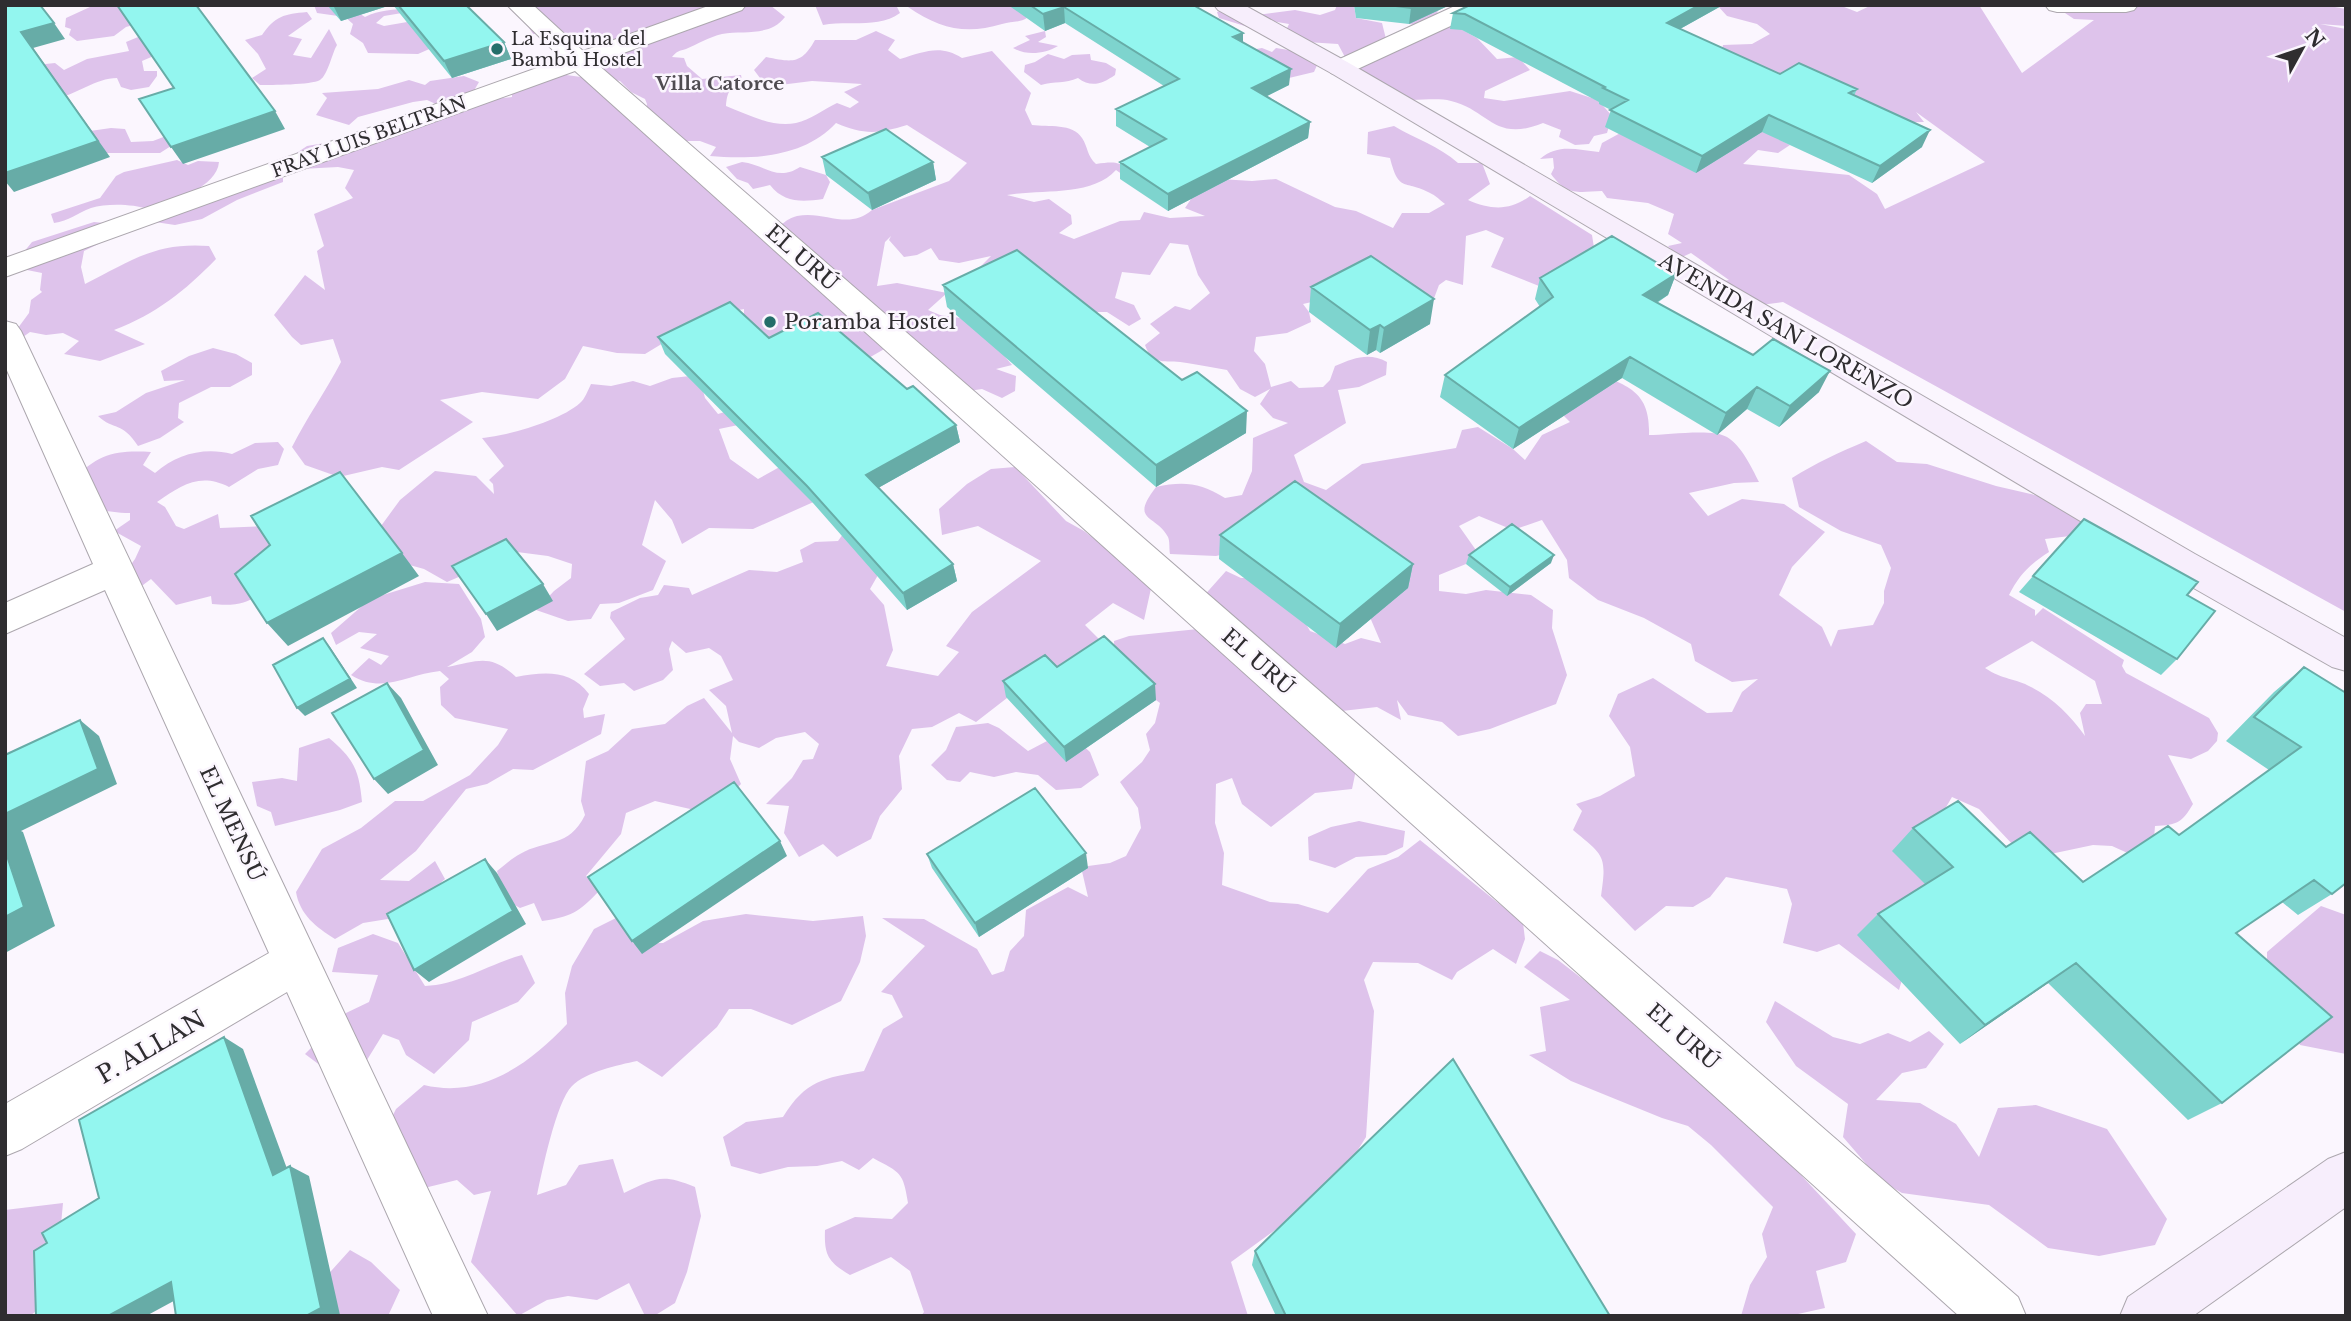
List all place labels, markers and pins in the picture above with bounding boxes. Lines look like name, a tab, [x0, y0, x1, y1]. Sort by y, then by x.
place label: La Esquina del Bambú Hostel	[511, 28, 646, 71]
marker: La Esquina del Bambú Hostel	[489, 41, 505, 57]
place label: Poramba Hostel	[784, 309, 956, 335]
marker: Poramba Hostel	[762, 314, 778, 330]

